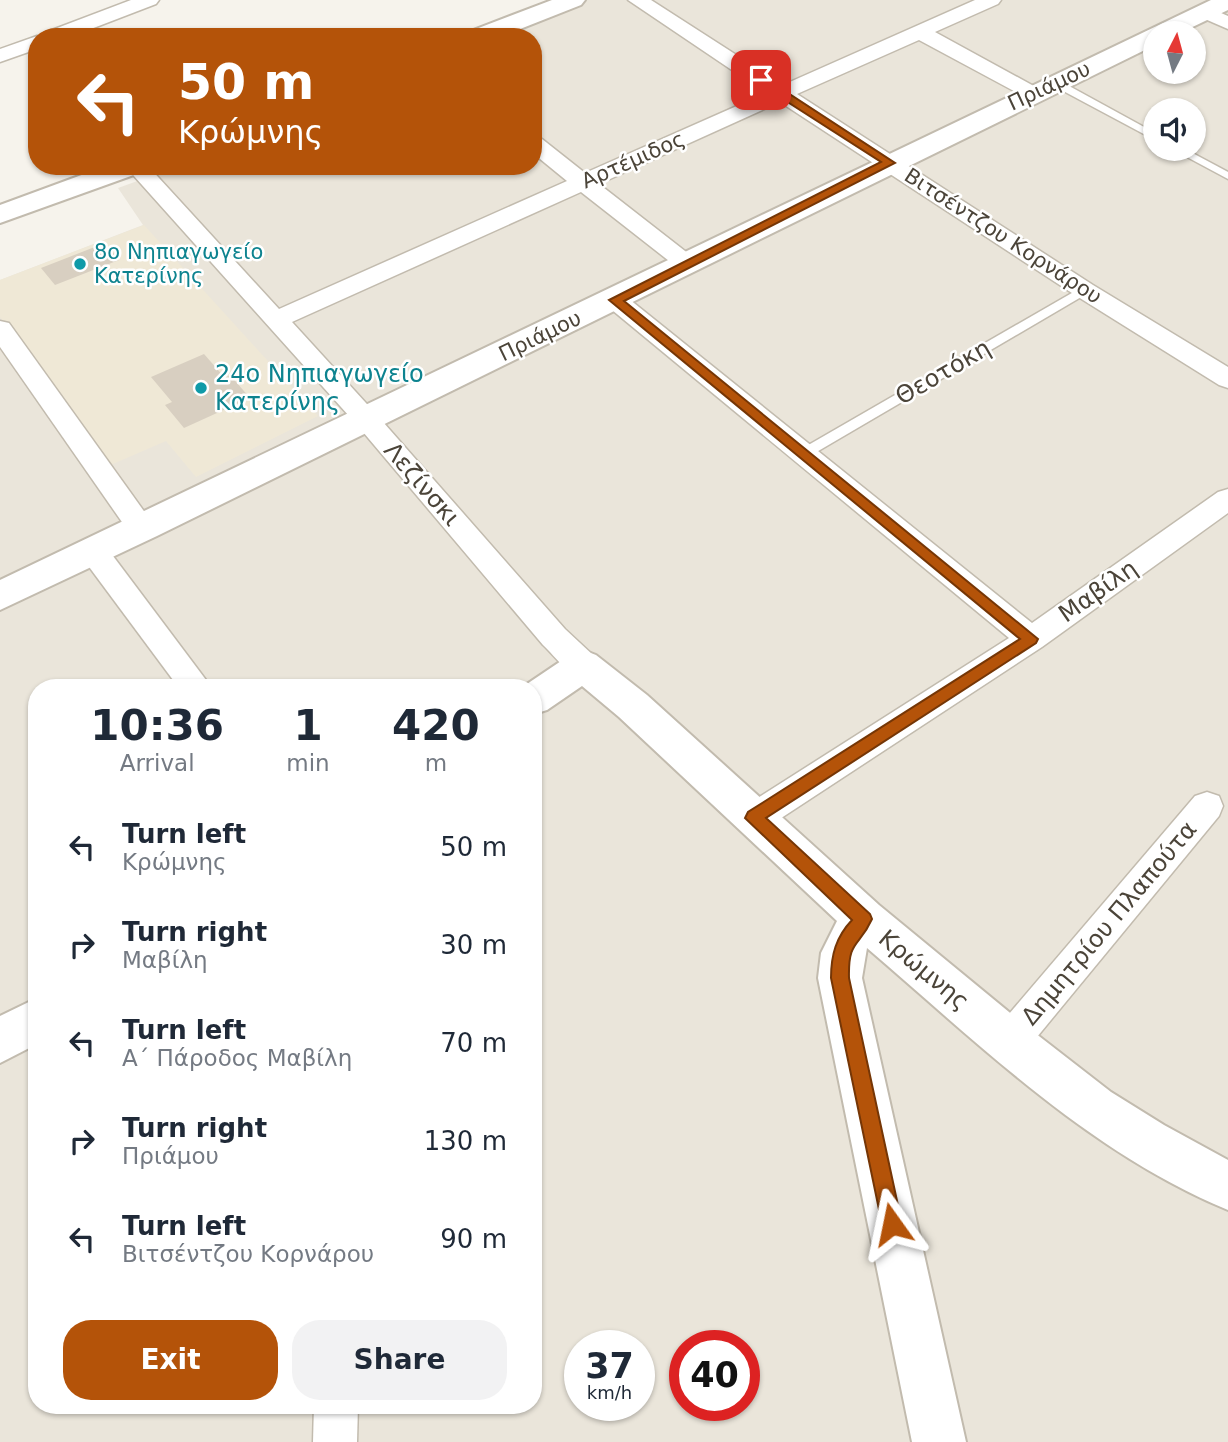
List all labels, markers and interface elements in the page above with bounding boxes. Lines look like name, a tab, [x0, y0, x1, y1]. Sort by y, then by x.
north arrow	[1143, 21, 1206, 84]
map controls	[1143, 21, 1206, 161]
pin	[731, 50, 791, 110]
text: 50 m	[178, 54, 314, 111]
icon: left	[63, 56, 154, 147]
street label: Πριάμου	[1004, 56, 1094, 116]
icon: arrive	[742, 61, 780, 99]
button: sound	[1143, 98, 1206, 161]
text: Κρώμνης	[178, 113, 323, 151]
street label: Αρτέμιδος	[578, 127, 688, 193]
street label: Βιτσέντζου Κορνάρου	[900, 163, 1106, 309]
place label: 8ο Νηπιαγωγείο Κατερίνης	[94, 240, 263, 288]
marker: 8ο Νηπιαγωγείο Κατερίνης	[72, 256, 88, 272]
street label: Πριάμου	[495, 306, 585, 366]
street label: Θεοτόκη	[891, 334, 995, 410]
place label: 24ο Νηπιαγωγείο Κατερίνης	[215, 360, 424, 416]
marker: 24ο Νηπιαγωγείο Κατερίνης	[193, 380, 209, 396]
street label: Λεζίνσκι	[378, 437, 466, 531]
street label: Μαβίλη	[1053, 554, 1143, 628]
text: 10:36	[90, 701, 224, 750]
text: 1	[293, 701, 323, 750]
text: 420	[392, 701, 480, 750]
text: Arrival	[120, 750, 195, 776]
text: min	[286, 750, 330, 776]
text: m	[425, 750, 447, 776]
street label: Δημητρίου Πλαπούτα	[1016, 815, 1202, 1031]
text: Turn left	[122, 819, 246, 849]
icon: left	[63, 828, 101, 866]
text: 50 m	[440, 832, 507, 862]
text: Κρώμνης	[122, 849, 227, 875]
text: Turn right	[122, 917, 267, 947]
street label: Κρώμνης	[873, 924, 975, 1016]
icon: right	[63, 926, 101, 964]
text: 30 m	[440, 930, 507, 960]
text: Μαβίλη	[122, 947, 208, 973]
text: Turn left	[122, 1015, 246, 1045]
icon: left	[63, 1024, 101, 1062]
text: 70 m	[440, 1028, 507, 1058]
text: Α΄ Πάροδος Μαβίλη	[122, 1045, 352, 1071]
text: Turn right	[122, 1113, 267, 1143]
icon: right	[63, 1122, 101, 1160]
text: 130 m	[424, 1126, 507, 1156]
text: Πριάμου	[122, 1143, 219, 1169]
position arrow	[855, 1187, 929, 1261]
text: Turn left	[122, 1211, 246, 1241]
icon: left	[63, 1220, 101, 1258]
text: 90 m	[440, 1224, 507, 1254]
text: Βιτσέντζου Κορνάρου	[122, 1241, 374, 1267]
button: Exit	[63, 1320, 278, 1400]
button: Share	[292, 1320, 507, 1400]
speed limit sign: 40	[669, 1330, 760, 1421]
text: 37	[585, 1346, 634, 1386]
text: km/h	[587, 1382, 632, 1403]

